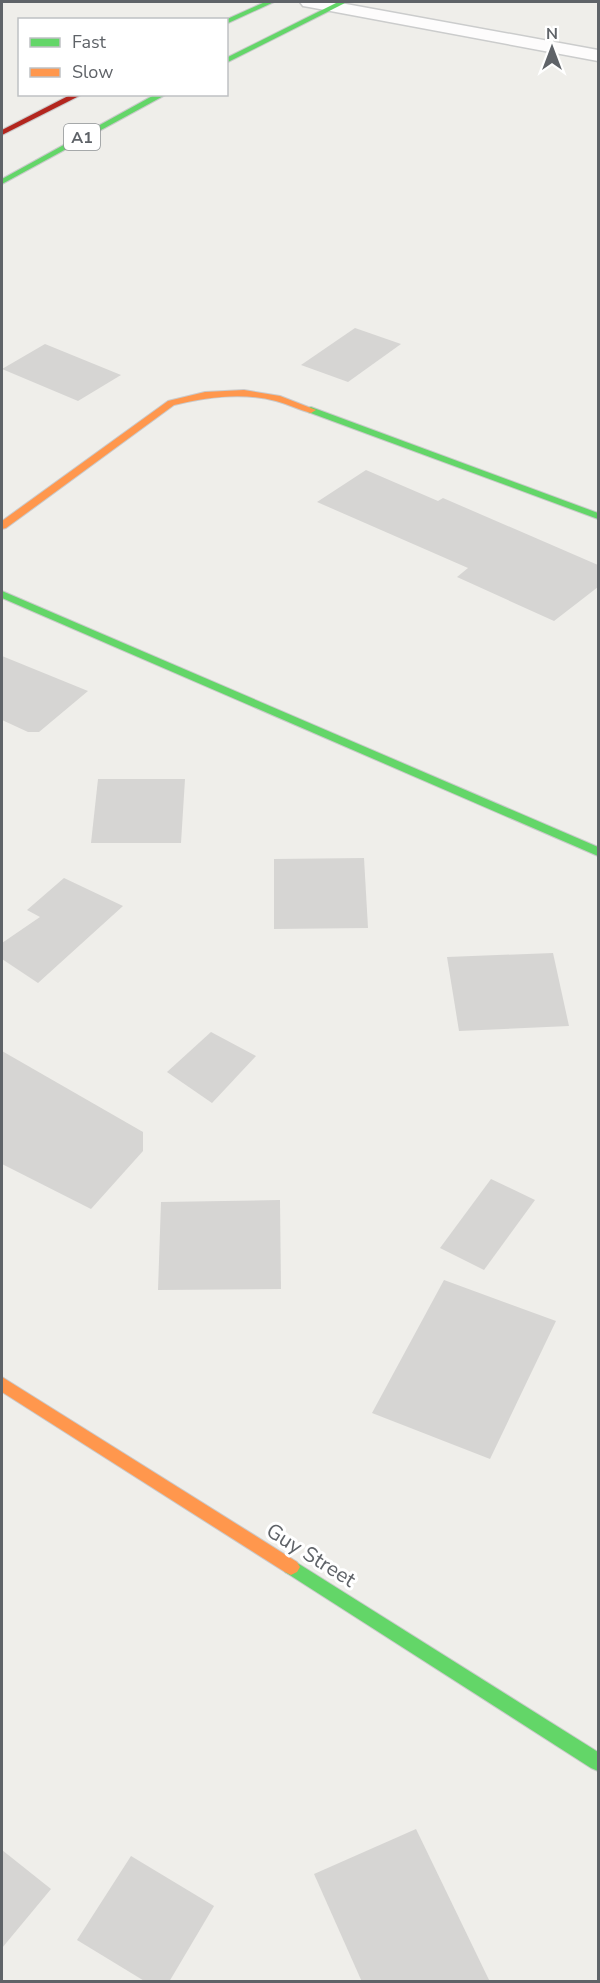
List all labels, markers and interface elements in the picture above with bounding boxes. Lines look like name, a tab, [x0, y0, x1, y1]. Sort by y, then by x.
legend	[18, 18, 228, 96]
north arrow	[522, 18, 582, 78]
text: N	[546, 23, 558, 45]
text: Fast	[72, 30, 107, 54]
text: Slow	[72, 60, 113, 84]
road number: A1	[64, 124, 100, 150]
street label: Guy Street	[261, 1516, 362, 1594]

